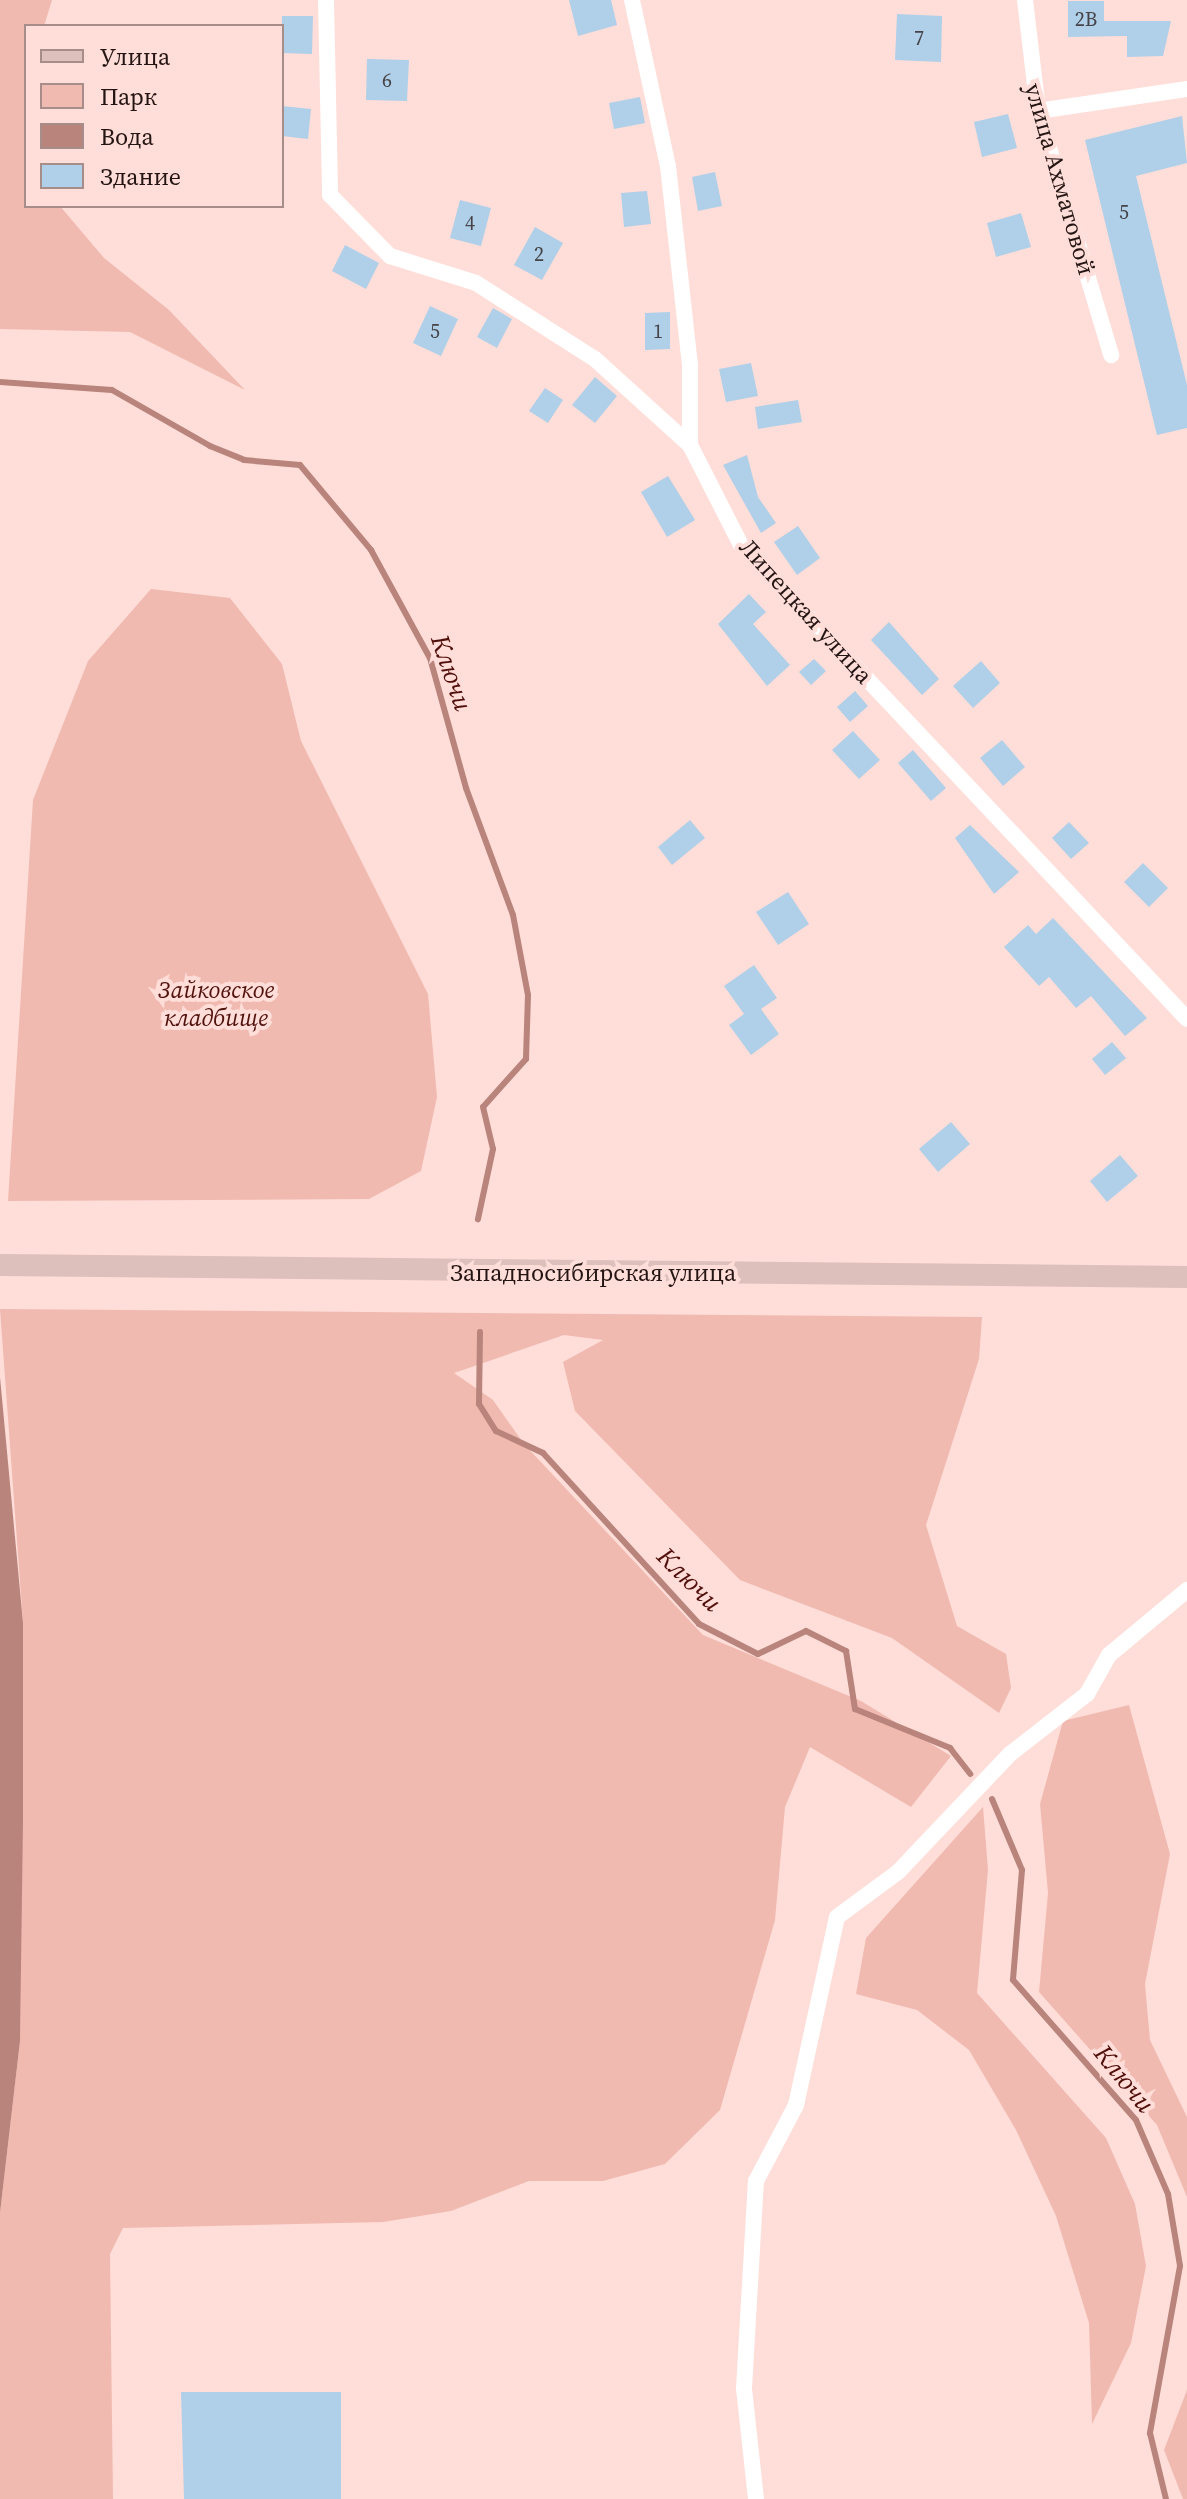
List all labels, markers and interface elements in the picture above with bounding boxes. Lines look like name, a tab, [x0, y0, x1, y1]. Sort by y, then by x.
house number: 2В	[1075, 7, 1097, 31]
legend	[24, 24, 284, 208]
house number: 7	[914, 26, 924, 50]
text: Улица	[100, 40, 170, 73]
house number: 6	[382, 68, 392, 92]
text: Парк	[100, 80, 157, 113]
street label: улица Ахматовой	[1019, 80, 1101, 278]
text: Вода	[100, 120, 154, 153]
text: Здание	[100, 160, 181, 193]
house number: 5	[1119, 200, 1129, 224]
house number: 4	[465, 211, 475, 235]
house number: 2	[534, 242, 544, 266]
house number: 5	[430, 319, 440, 343]
house number: 1	[653, 319, 663, 343]
street label: Липецкая улица	[733, 533, 879, 689]
water label: Ключи	[423, 631, 479, 715]
park label: Зайковское кладбище	[158, 976, 274, 1032]
street label: Западносибирская улица	[450, 1259, 736, 1287]
water label: Ключи	[650, 1541, 728, 1619]
water label: Ключи	[1087, 2039, 1161, 2119]

